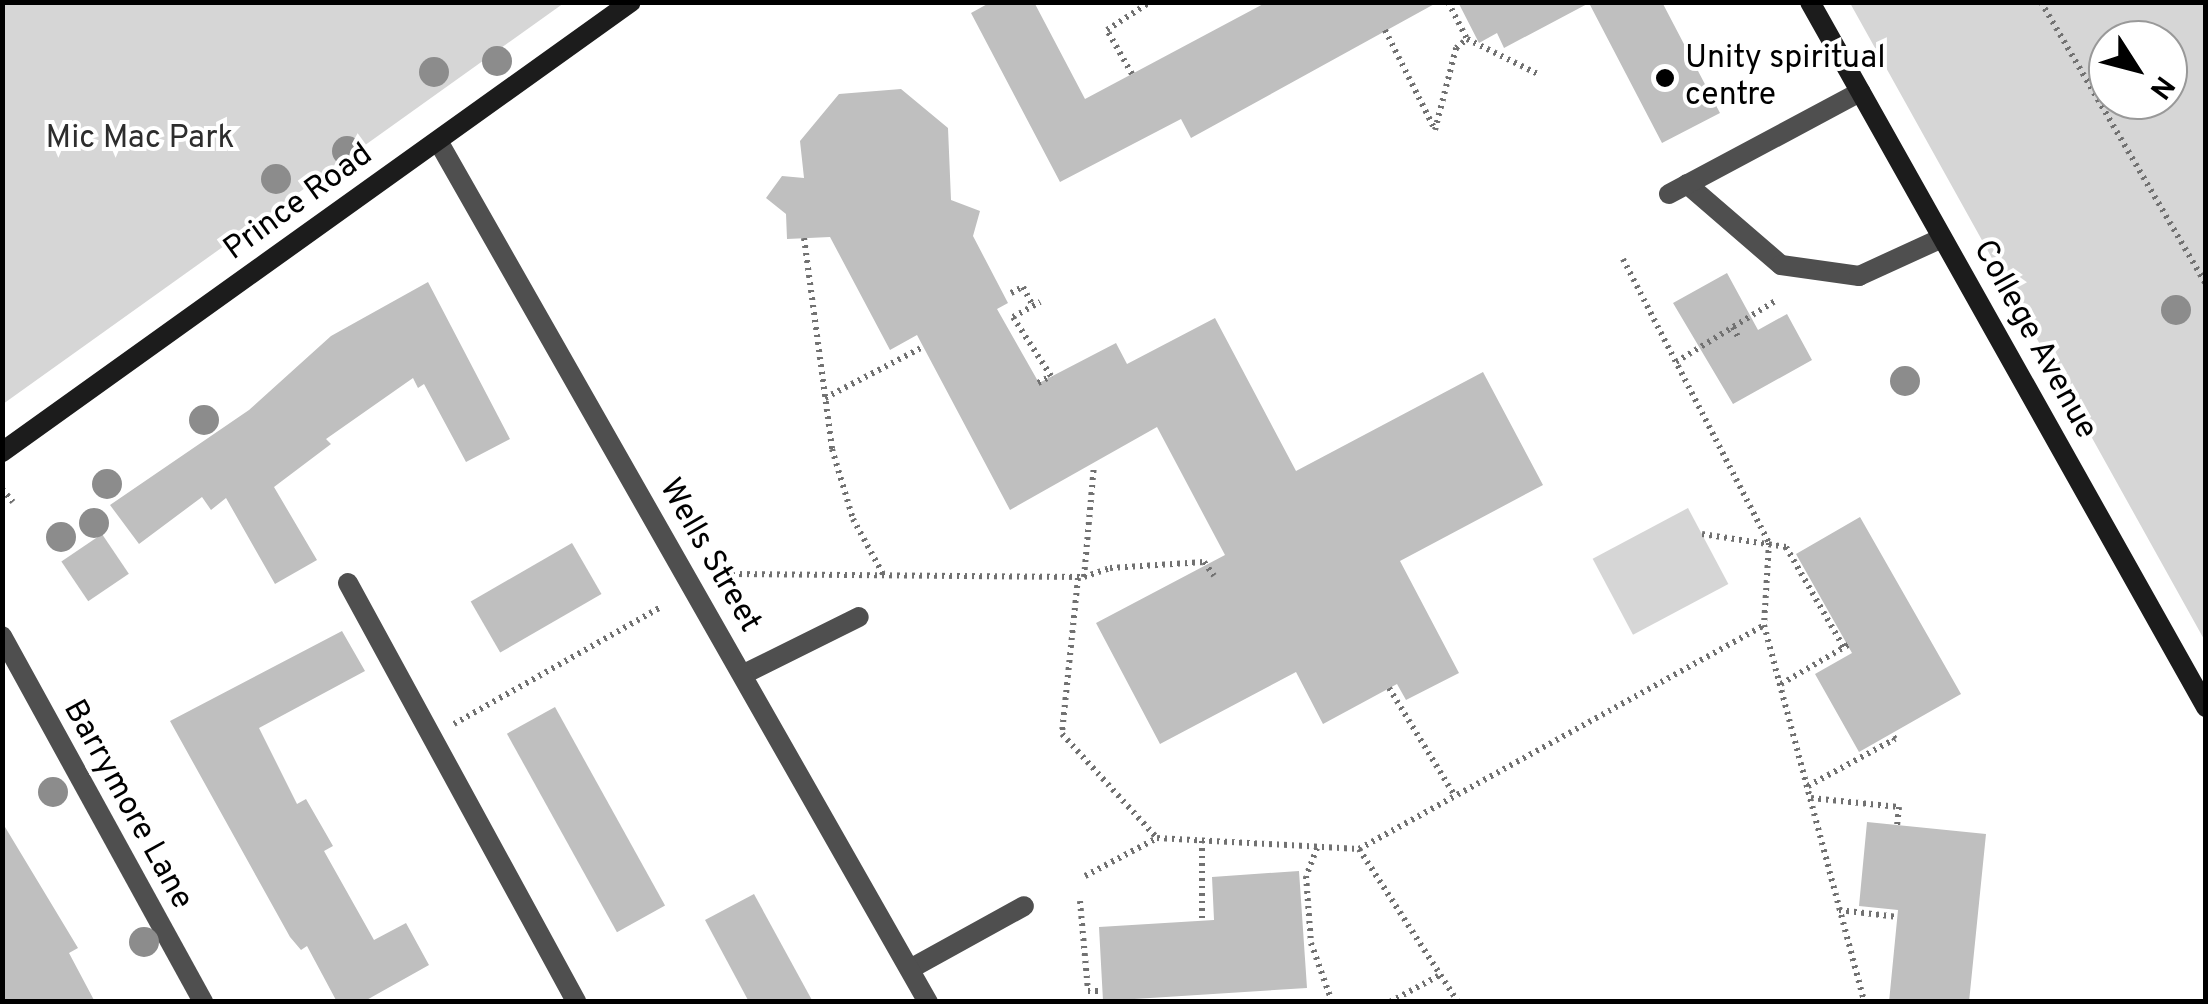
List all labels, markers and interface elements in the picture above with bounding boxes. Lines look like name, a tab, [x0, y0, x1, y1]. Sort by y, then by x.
north arrow	[2088, 20, 2188, 120]
place label: Unity spiritual centre	[1685, 41, 1886, 116]
marker: Unity spiritual centre	[1654, 67, 1676, 89]
text: N	[2140, 68, 2181, 105]
park label: Mic Mac Park	[45, 120, 235, 158]
street label: Prince Road	[217, 136, 381, 270]
street label: College Avenue	[1963, 233, 2105, 447]
street label: Wells Street	[650, 472, 768, 640]
street label: Barrymore Lane	[54, 694, 200, 916]

